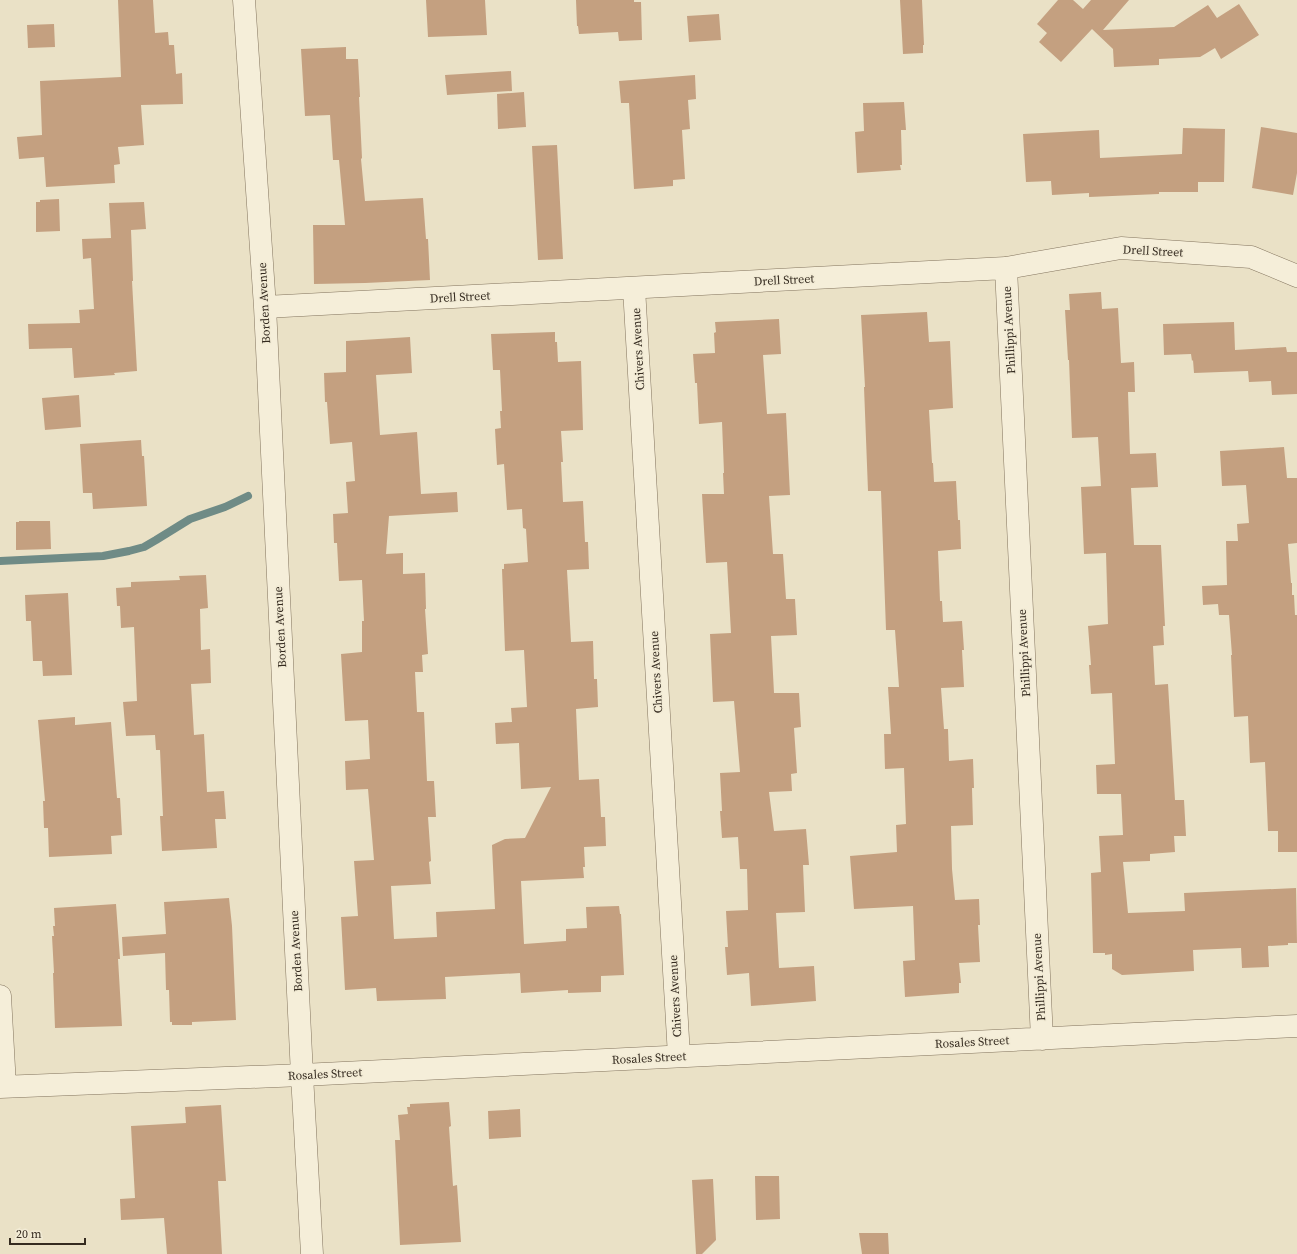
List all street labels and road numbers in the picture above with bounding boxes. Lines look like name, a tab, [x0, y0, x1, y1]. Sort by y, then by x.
street label: Drell Street	[1122, 241, 1184, 261]
street label: Borden Avenue	[254, 262, 274, 344]
street label: Drell Street	[753, 270, 815, 290]
street label: Phillippi Avenue	[999, 286, 1019, 374]
street label: Drell Street	[429, 287, 491, 307]
street label: Chivers Avenue	[628, 307, 648, 391]
street label: Borden Avenue	[270, 586, 290, 668]
street label: Phillippi Avenue	[1014, 609, 1034, 697]
street label: Chivers Avenue	[646, 630, 666, 714]
street label: Borden Avenue	[286, 910, 306, 992]
street label: Phillippi Avenue	[1029, 933, 1049, 1021]
street label: Chivers Avenue	[665, 954, 685, 1038]
street label: Rosales Street	[934, 1032, 1010, 1052]
street label: Rosales Street	[611, 1048, 687, 1068]
street label: Rosales Street	[287, 1064, 363, 1084]

